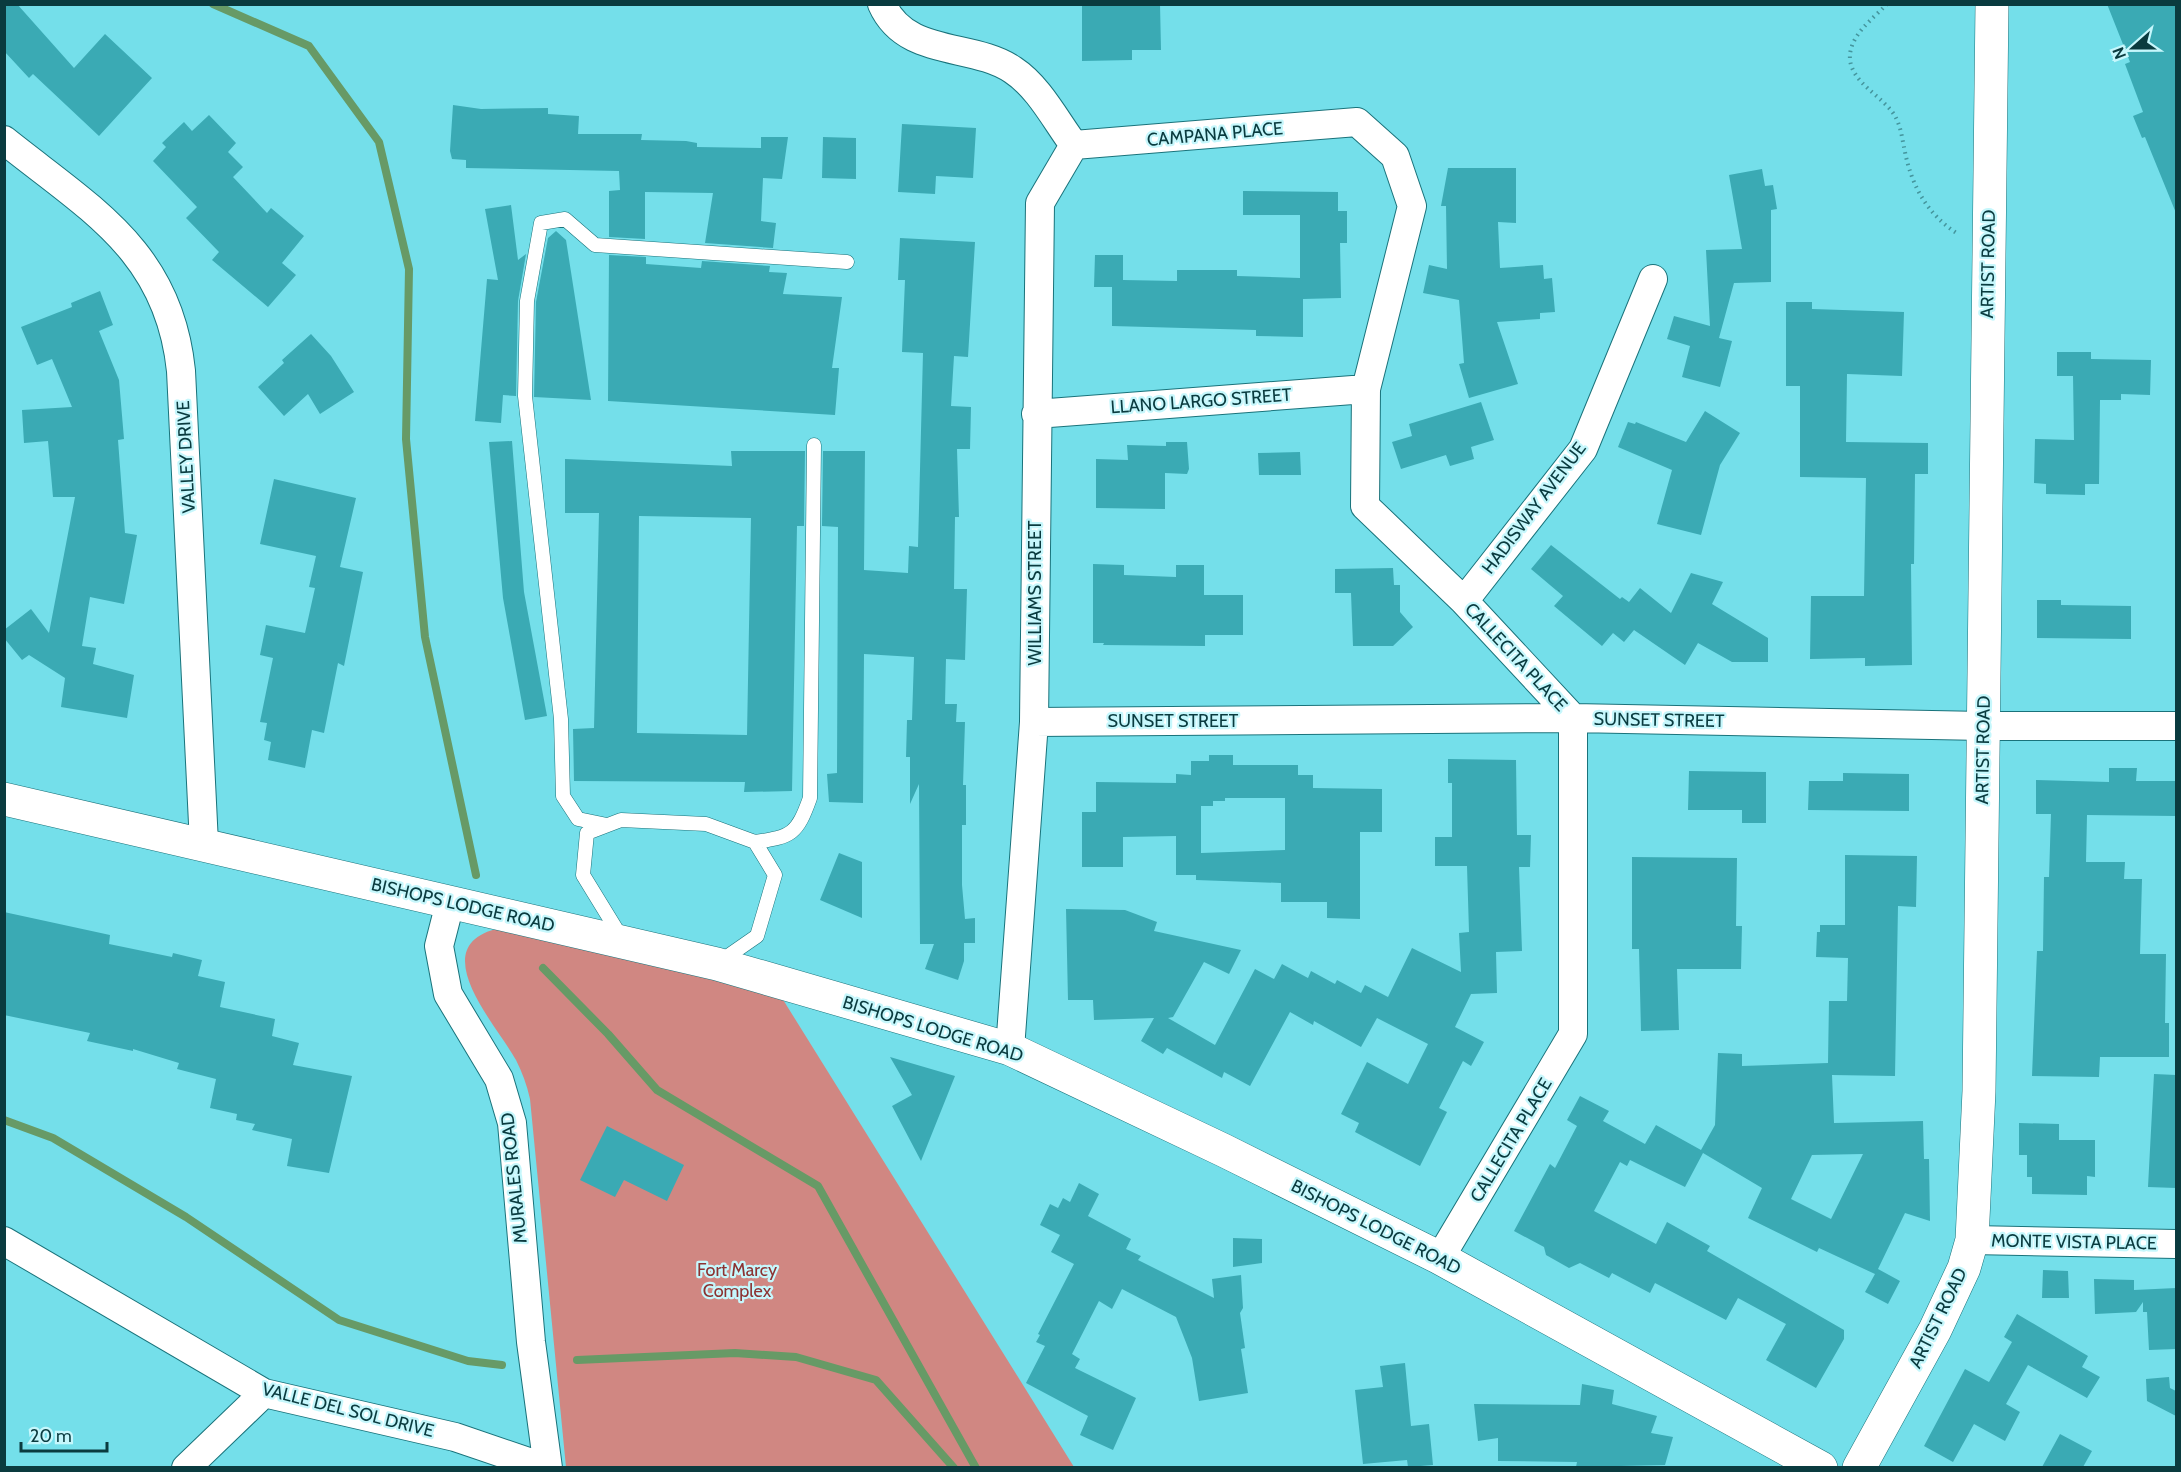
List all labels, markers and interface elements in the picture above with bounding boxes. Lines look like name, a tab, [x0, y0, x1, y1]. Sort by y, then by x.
north arrow	[2103, 18, 2163, 78]
text: N	[2109, 45, 2130, 62]
street label: CAMPANA PLACE	[1146, 117, 1284, 151]
street label: ARTIST ROAD	[1976, 209, 2000, 319]
street label: LLANO LARGO STREET	[1110, 384, 1293, 418]
street label: VALLEY DRIVE	[172, 400, 200, 514]
street label: HADISWAY AVENUE	[1477, 438, 1591, 578]
street label: WILLIAMS STREET	[1024, 520, 1046, 666]
street label: CALLECITA PLACE	[1460, 598, 1572, 716]
street label: ARTIST ROAD	[1971, 695, 1995, 805]
street label: SUNSET STREET	[1593, 708, 1725, 732]
street label: SUNSET STREET	[1108, 710, 1239, 732]
street label: BISHOPS LODGE ROAD	[369, 873, 557, 937]
street label: BISHOPS LODGE ROAD	[840, 991, 1026, 1067]
street label: CALLECITA PLACE	[1465, 1074, 1557, 1206]
street label: MURALES ROAD	[496, 1111, 532, 1245]
street label: BISHOPS LODGE ROAD	[1287, 1175, 1465, 1279]
street label: MONTE VISTA PLACE	[1991, 1230, 2157, 1254]
park label: Fort Marcy Complex	[697, 1259, 777, 1302]
street label: ARTIST ROAD	[1904, 1264, 1972, 1372]
street label: VALLE DEL SOL DRIVE	[260, 1378, 436, 1442]
scale bar	[21, 1415, 106, 1453]
text: 20 m	[30, 1425, 72, 1447]

